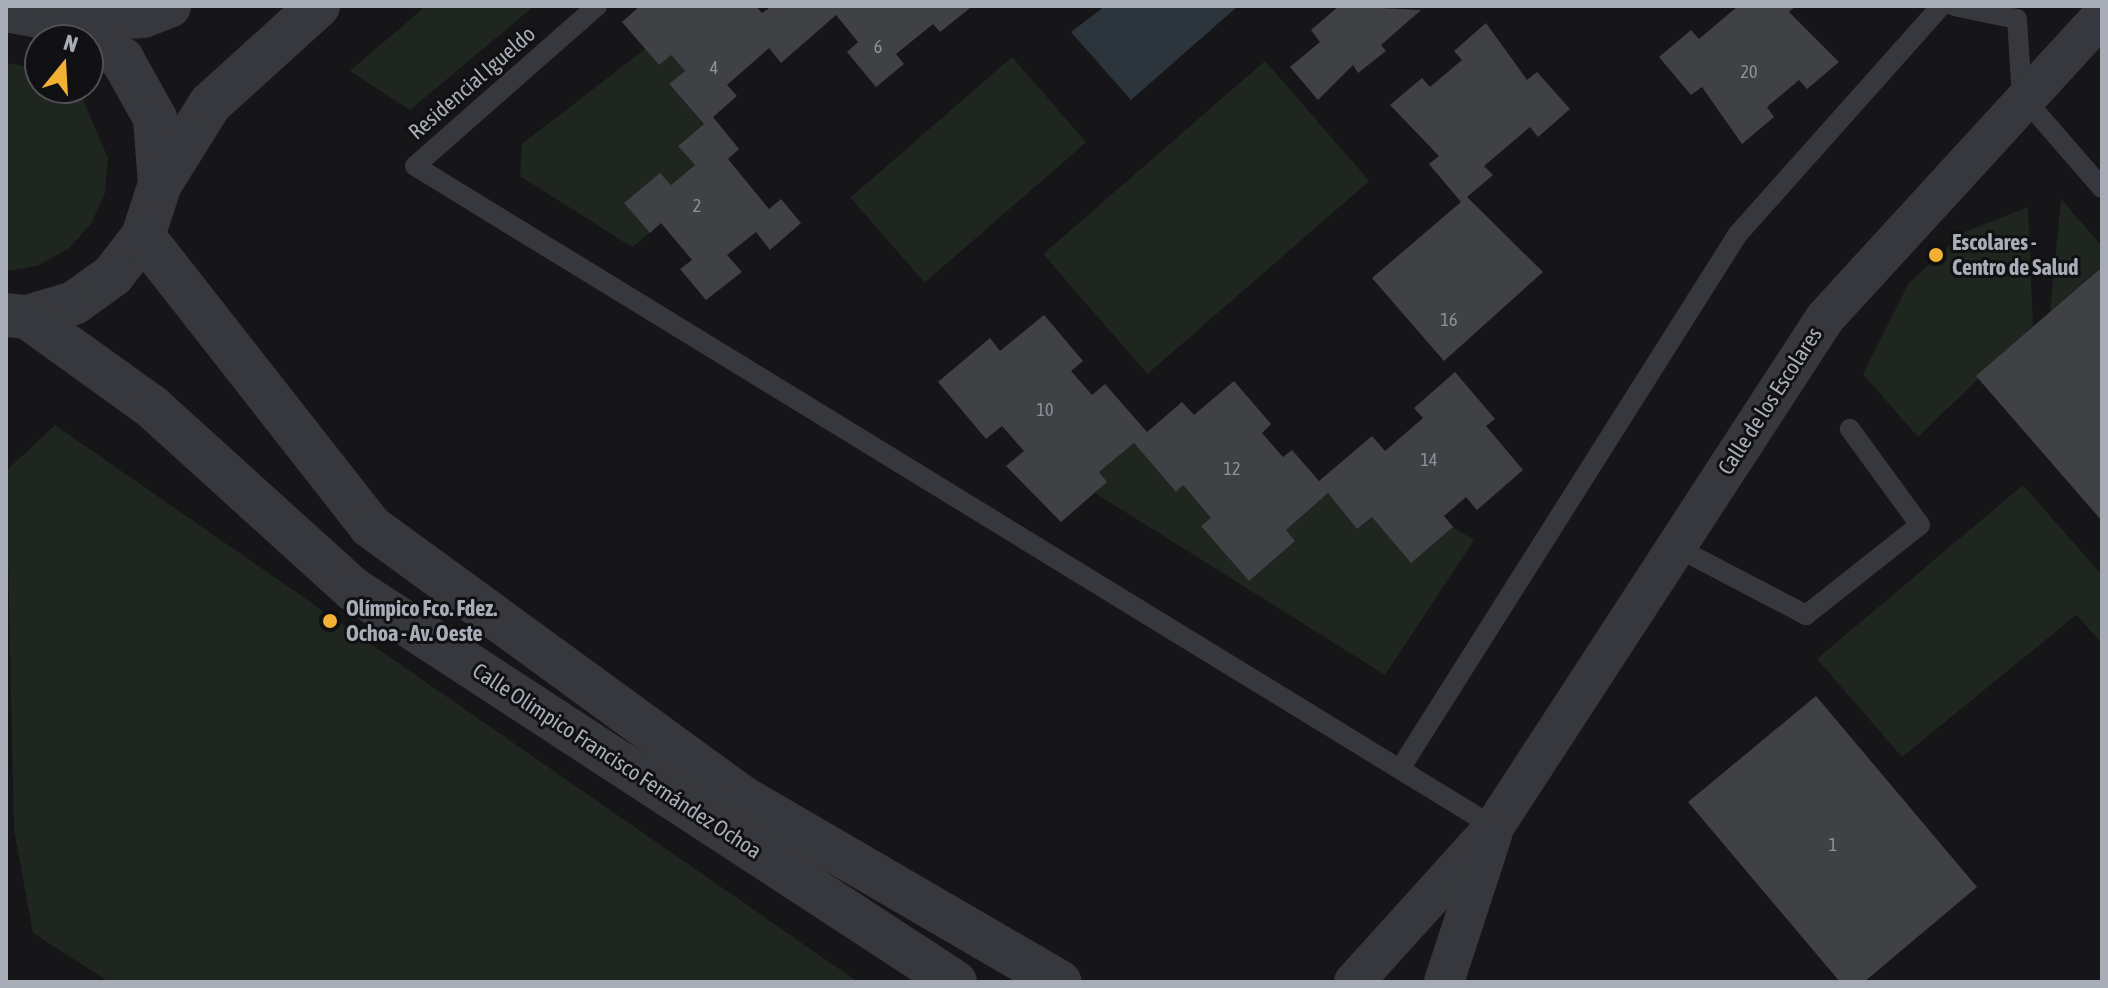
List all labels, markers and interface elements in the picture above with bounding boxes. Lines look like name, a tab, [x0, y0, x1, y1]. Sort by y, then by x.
street label: Residencial Igueldo	[403, 21, 541, 145]
north arrow	[24, 24, 104, 104]
text: N	[61, 29, 81, 57]
house number: 6	[874, 36, 882, 58]
house number: 4	[710, 57, 718, 79]
house number: 20	[1741, 61, 1757, 83]
house number: 2	[693, 195, 701, 217]
place label: Escolares - Centro de Salud	[1952, 229, 2079, 280]
marker: Escolares - Centro de Salud	[1927, 246, 1945, 264]
house number: 16	[1441, 309, 1457, 331]
street label: Calle de los Escolares	[1712, 322, 1828, 480]
house number: 10	[1037, 399, 1053, 421]
house number: 14	[1421, 449, 1437, 471]
house number: 12	[1224, 458, 1240, 480]
place label: Olímpico Fco. Fdez. Ochoa - Av. Oeste	[346, 595, 497, 646]
marker: Olímpico Fco. Fdez. Ochoa - Av. Oeste	[321, 612, 339, 630]
street label: Calle Olímpico Francisco Fernández Ochoa	[468, 658, 766, 864]
house number: 1	[1829, 834, 1837, 856]

